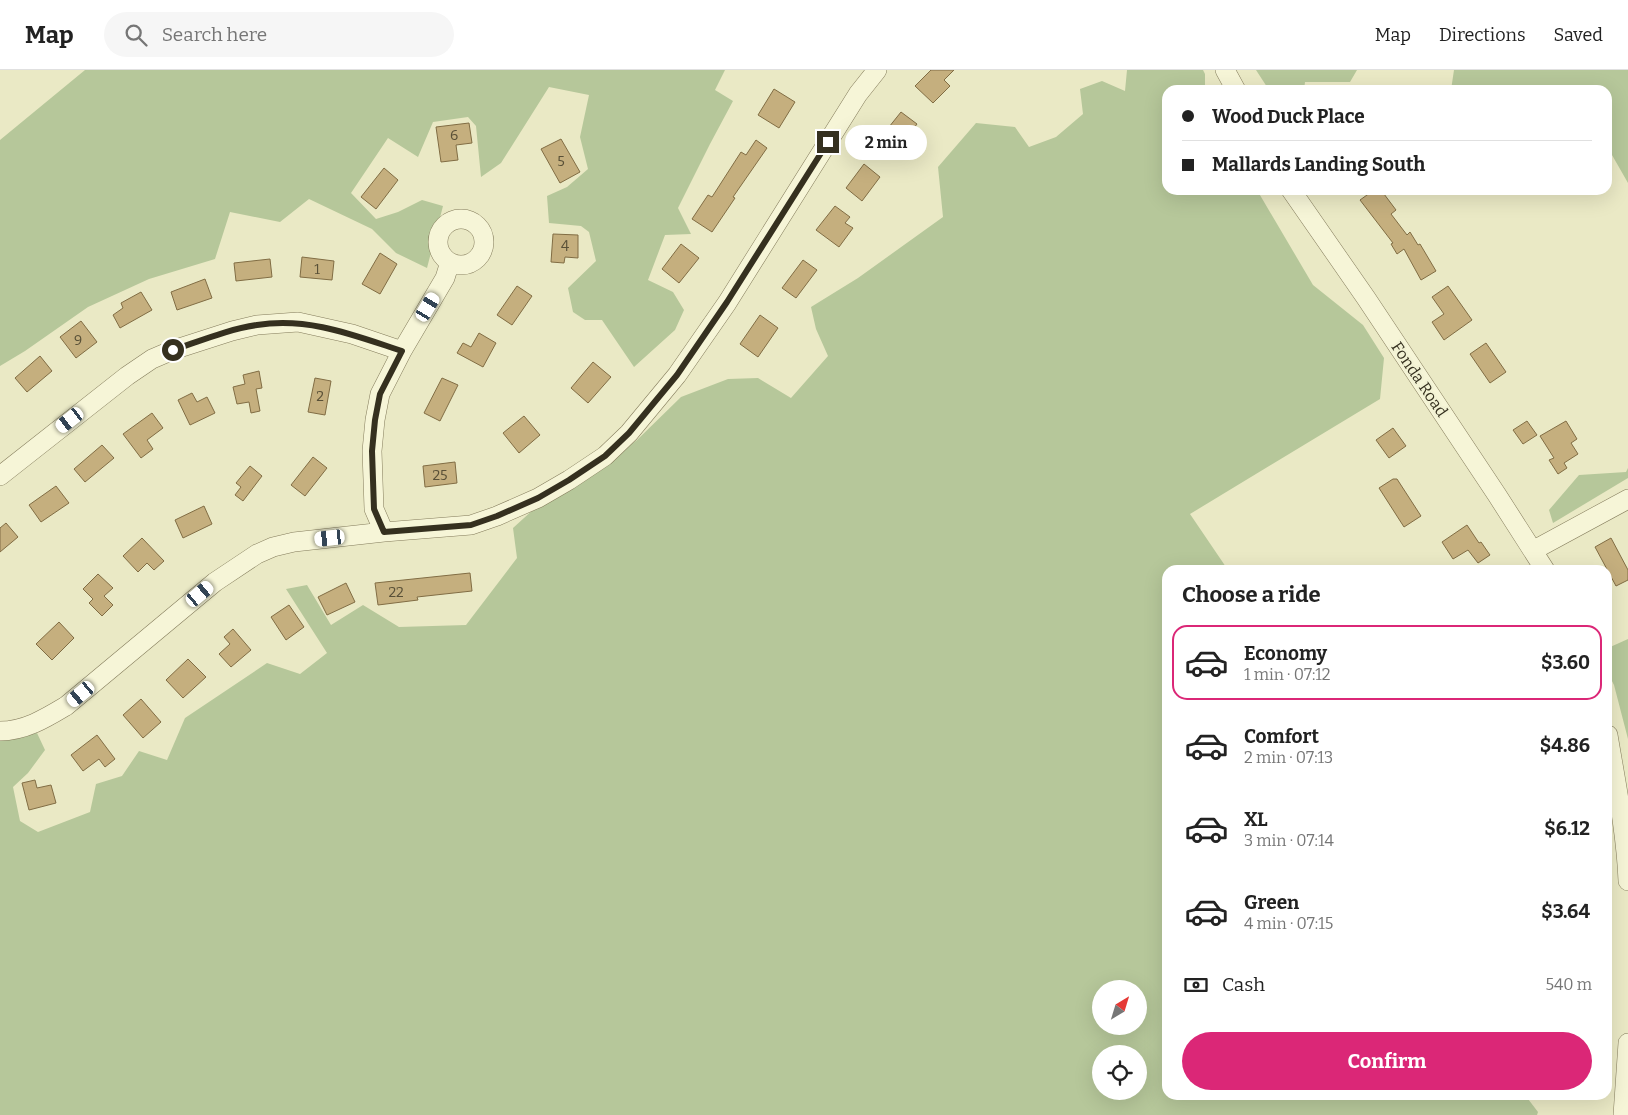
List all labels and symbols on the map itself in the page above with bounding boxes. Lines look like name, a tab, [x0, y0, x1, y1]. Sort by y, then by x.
callout: 2 min	[846, 124, 928, 160]
house number: 6	[450, 127, 458, 144]
route end	[817, 131, 839, 153]
house number: 5	[557, 153, 565, 170]
house number: 4	[561, 238, 569, 255]
house number: 1	[314, 261, 320, 278]
car	[413, 290, 442, 324]
house number: 9	[74, 332, 82, 349]
street label: Fonda Road	[1388, 338, 1452, 421]
route start	[162, 339, 184, 361]
house number: 2	[316, 388, 324, 405]
car	[53, 405, 86, 435]
house number: 25	[432, 467, 448, 484]
car	[314, 529, 345, 547]
car	[183, 579, 216, 609]
house number: 22	[388, 584, 404, 601]
car	[64, 679, 97, 709]
north arrow	[1092, 980, 1148, 1035]

